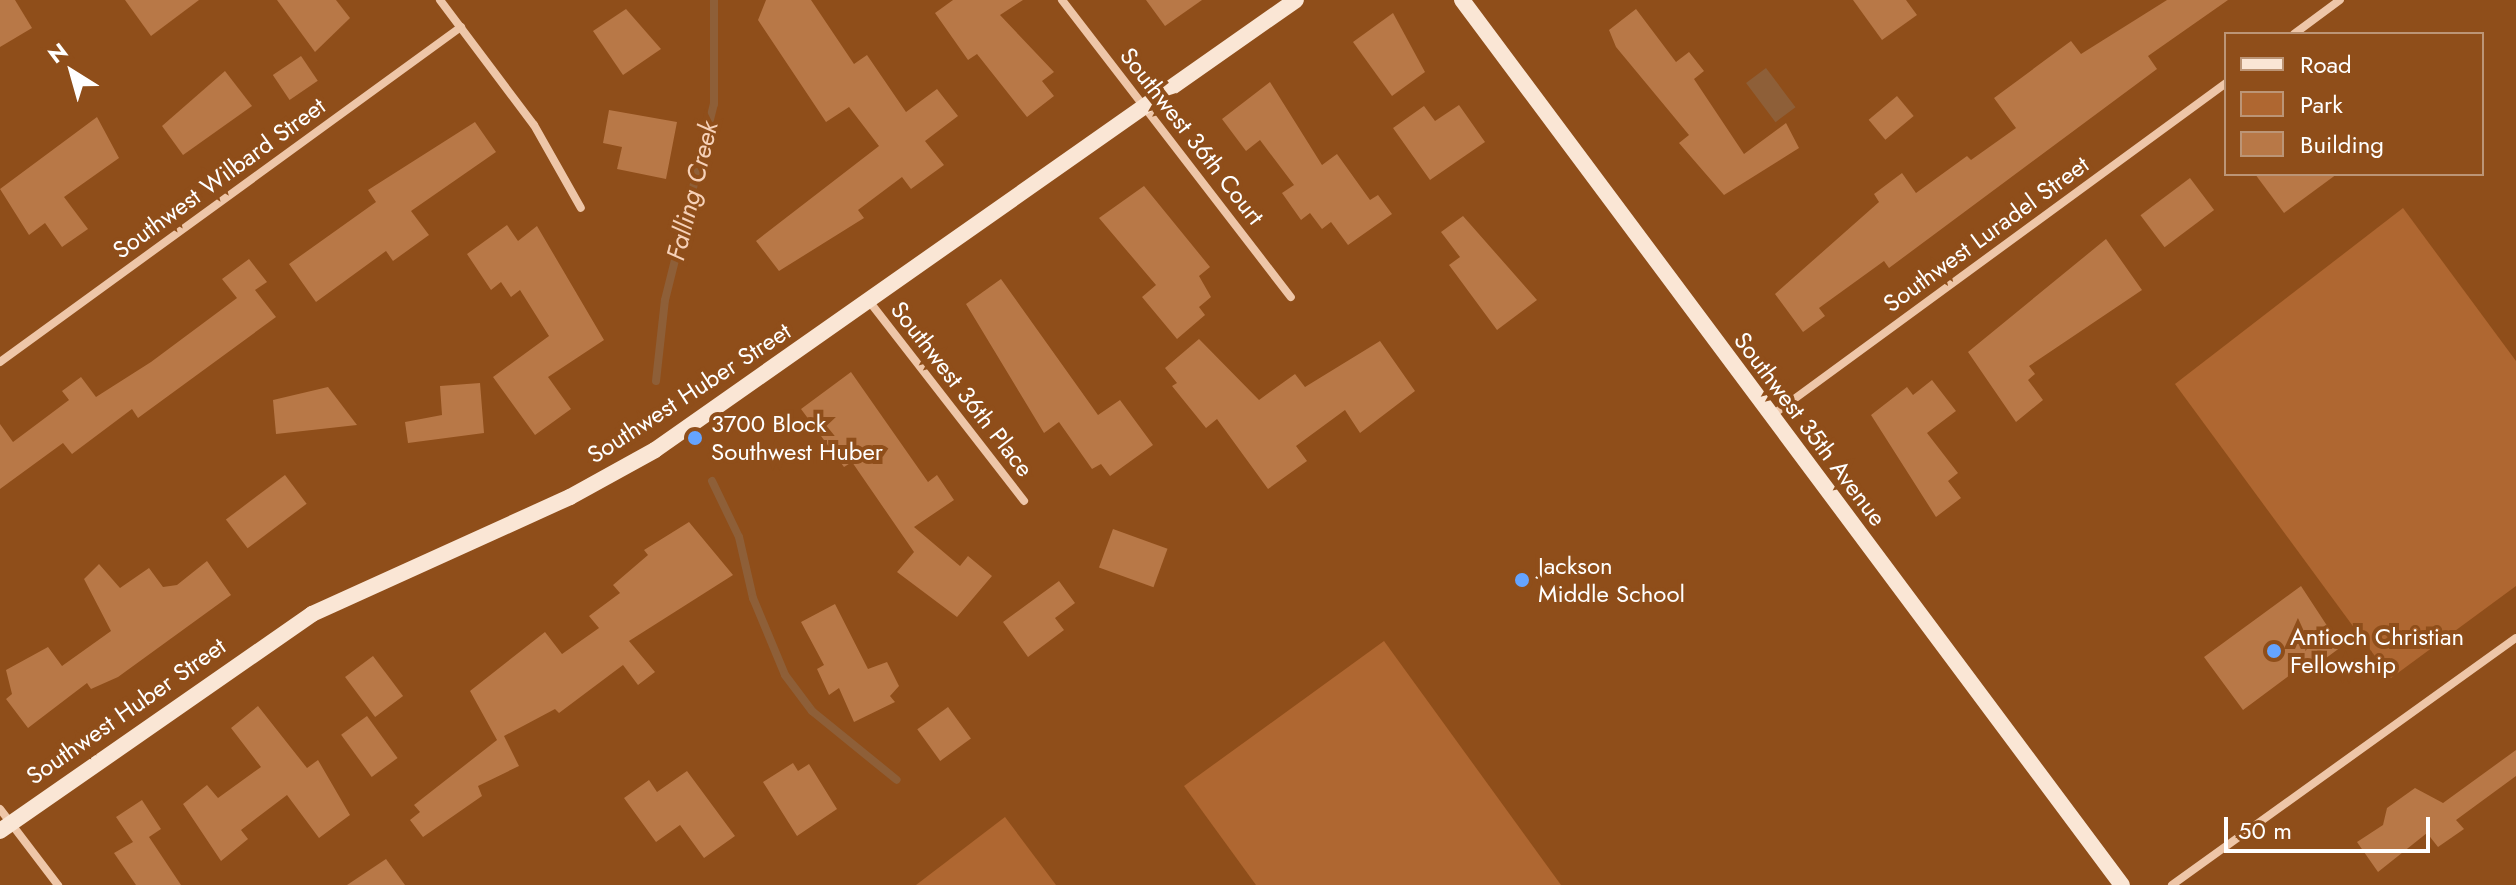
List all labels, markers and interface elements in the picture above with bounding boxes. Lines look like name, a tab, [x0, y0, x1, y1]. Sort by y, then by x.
north arrow	[32, 32, 112, 112]
legend	[2224, 32, 2484, 176]
text: N	[41, 35, 74, 71]
street label: Southwest 36th Court	[1114, 42, 1270, 230]
text: Road	[2300, 47, 2352, 82]
text: Park	[2300, 87, 2343, 122]
street label: Southwest Wilbard Street	[107, 91, 331, 265]
water label: Falling Creek	[661, 118, 725, 264]
text: Building	[2300, 127, 2384, 162]
street label: Southwest Luradel Street	[1878, 150, 2094, 318]
street label: Southwest 36th Place	[885, 296, 1039, 482]
street label: Southwest Huber Street	[582, 317, 796, 469]
street label: Southwest 35th Avenue	[1728, 326, 1892, 532]
place label: 3700 Block Southwest Huber	[711, 410, 883, 466]
marker: 3700 Block Southwest Huber	[686, 429, 704, 447]
place label: Jackson Middle School	[1538, 552, 1685, 608]
marker: Jackson Middle School	[1513, 571, 1531, 589]
place label: Antioch Christian Fellowship	[2290, 623, 2464, 679]
street label: Southwest Huber Street	[21, 631, 231, 791]
marker: Antioch Christian Fellowship	[2265, 642, 2283, 660]
scale bar	[2228, 801, 2434, 851]
text: 50 m	[2238, 813, 2292, 848]

